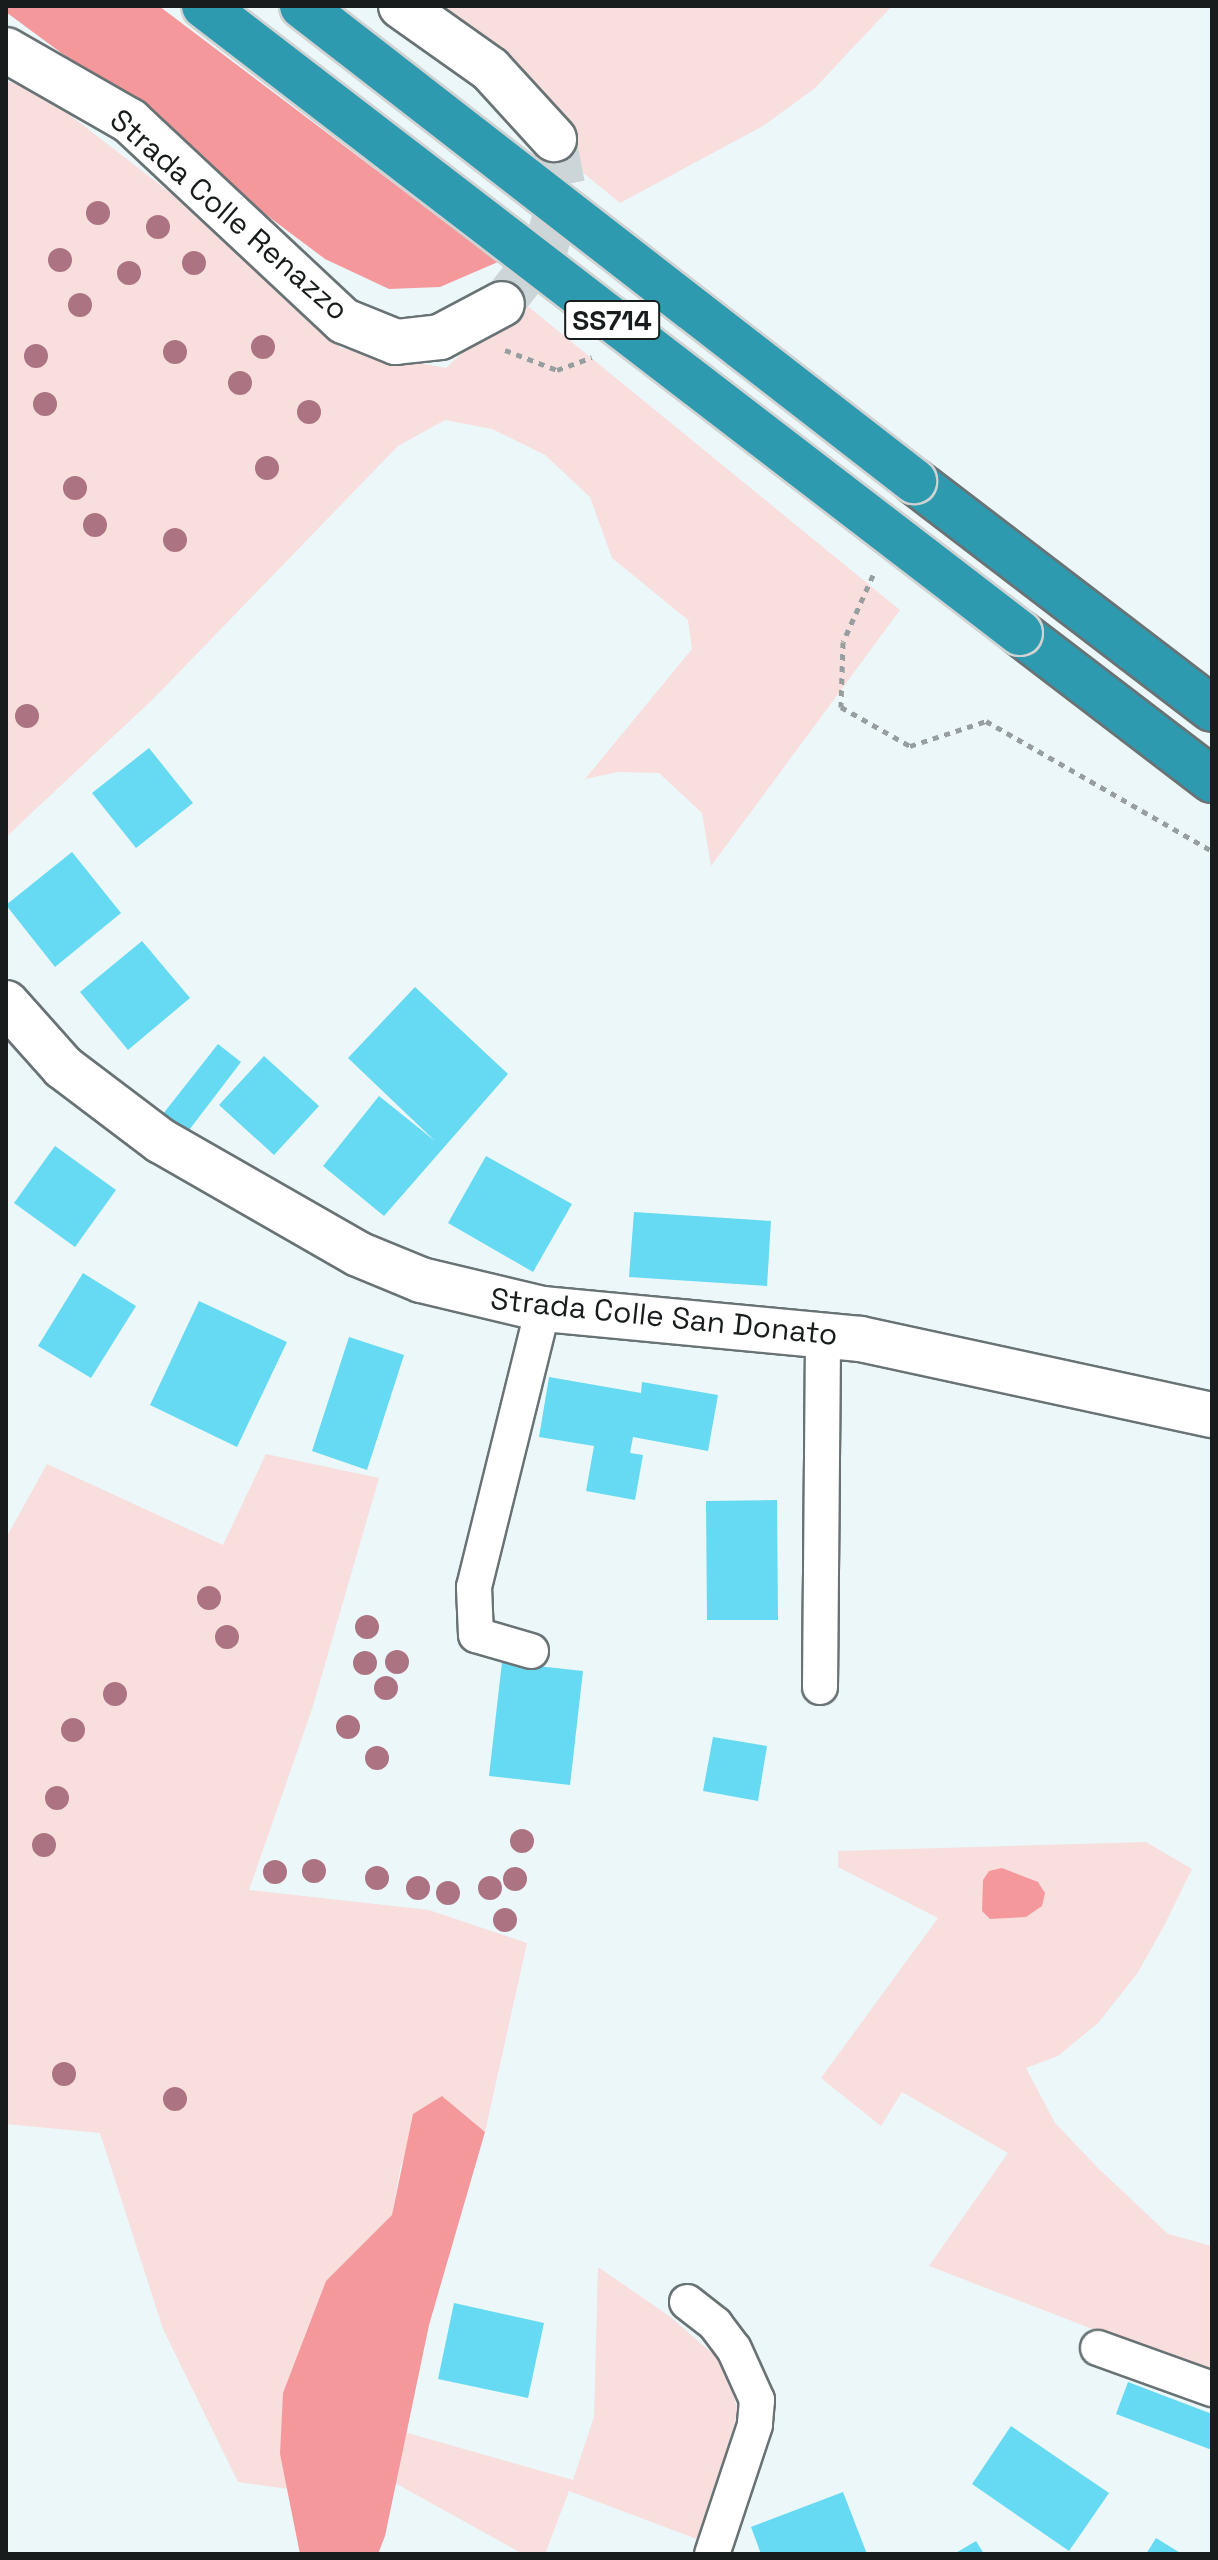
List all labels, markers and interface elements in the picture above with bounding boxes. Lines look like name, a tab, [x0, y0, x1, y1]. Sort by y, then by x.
street label: Strada Colle Renazzo	[103, 102, 355, 328]
road number: SS714	[564, 296, 660, 344]
street label: Strada Colle San Donato	[489, 1281, 839, 1353]

